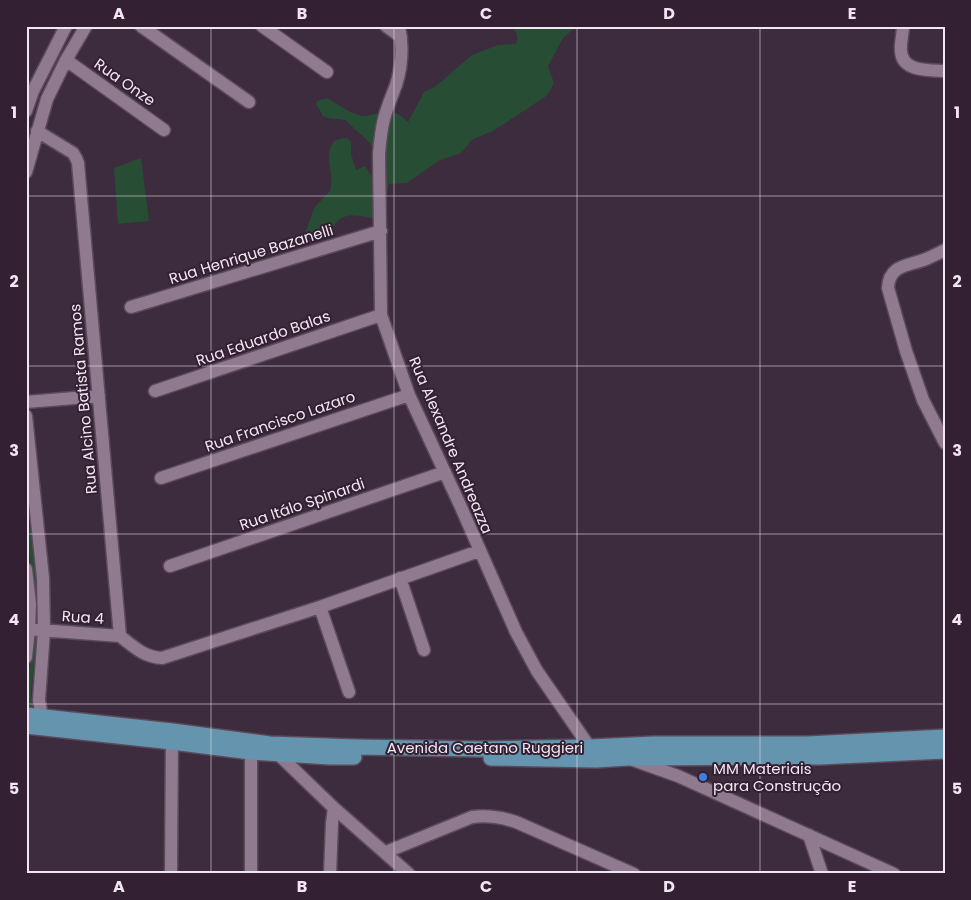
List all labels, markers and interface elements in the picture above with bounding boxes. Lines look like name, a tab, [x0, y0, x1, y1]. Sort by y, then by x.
text: A	[113, 2, 125, 25]
text: B	[297, 2, 307, 25]
text: C	[480, 2, 492, 25]
text: D	[663, 2, 675, 25]
text: E	[848, 2, 856, 25]
street label: Rua Onze	[90, 53, 160, 111]
text: 1	[11, 101, 17, 124]
text: 1	[954, 101, 960, 124]
street label: Rua Henrique Bazanelli	[166, 219, 336, 289]
text: 2	[9, 270, 19, 293]
text: 2	[952, 270, 962, 293]
street label: Rua Alcino Batista Ramos	[64, 303, 102, 495]
street label: Rua Eduardo Balas	[193, 305, 333, 371]
street label: Rua Alexandre Andreazza	[404, 353, 498, 537]
street label: Rua Francisco Lazaro	[202, 385, 358, 457]
text: 3	[9, 439, 19, 462]
text: 3	[952, 439, 962, 462]
street label: Rua Itálo Spinardi	[237, 473, 367, 535]
street label: Rua 4	[61, 605, 105, 629]
text: 4	[9, 608, 20, 631]
text: 4	[952, 608, 963, 631]
street label: Avenida Caetano Ruggieri	[387, 737, 583, 758]
place label: MM Materiais para Construção	[713, 758, 841, 796]
marker: MM Materiais para Construção	[697, 771, 709, 783]
text: 5	[9, 777, 19, 800]
text: 5	[952, 777, 962, 800]
text: A	[113, 875, 125, 898]
text: B	[297, 875, 307, 898]
text: C	[480, 875, 492, 898]
text: D	[663, 875, 675, 898]
text: E	[848, 875, 856, 898]

